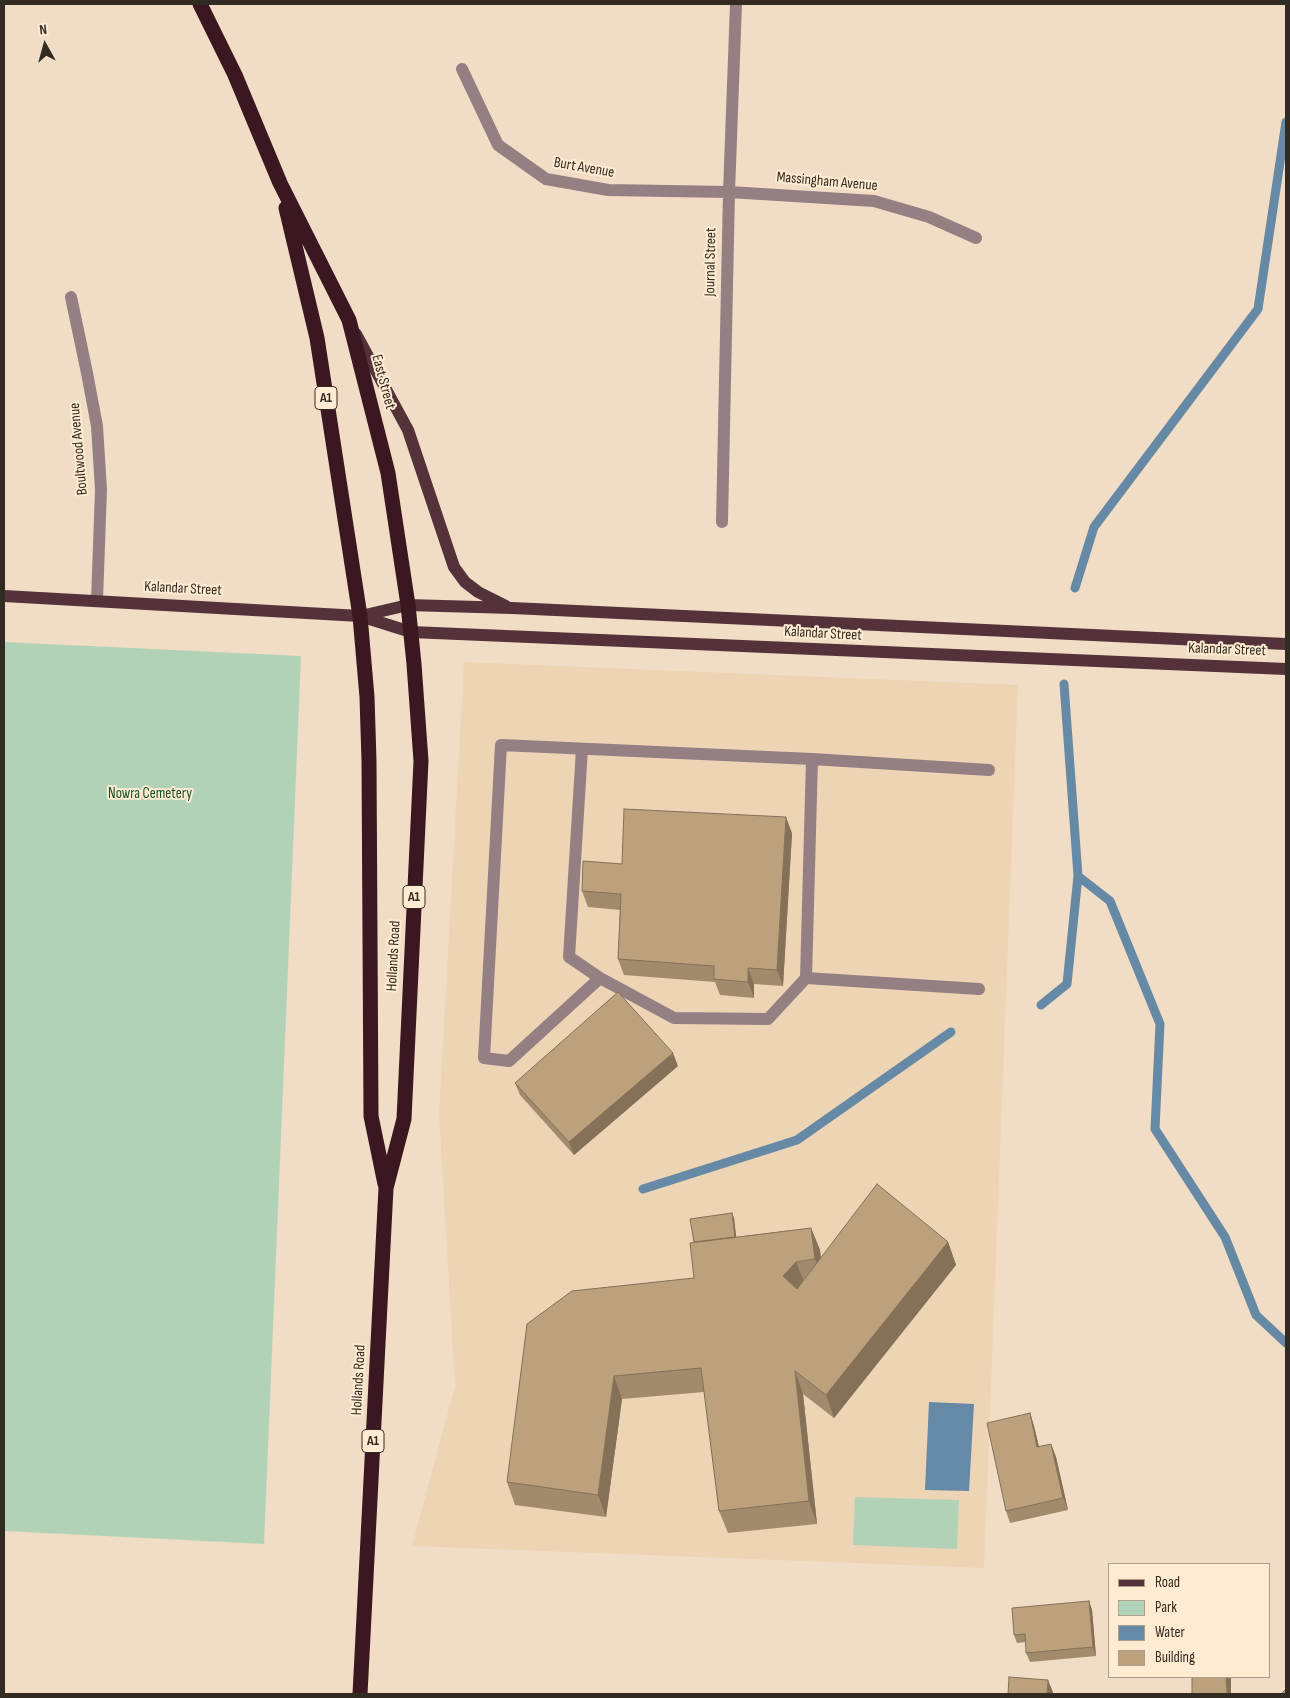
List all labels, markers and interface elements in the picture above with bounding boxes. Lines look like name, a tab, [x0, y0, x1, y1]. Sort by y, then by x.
north arrow	[20, 20, 70, 70]
text: N	[38, 21, 48, 39]
street label: Burt Avenue	[552, 154, 616, 182]
street label: Massingham Avenue	[776, 169, 878, 195]
street label: Journal Street	[701, 227, 721, 297]
street label: East Street	[367, 353, 399, 411]
road number: A1	[315, 386, 337, 409]
street label: Boultwood Avenue	[66, 402, 92, 496]
street label: Kalandar Street	[144, 578, 222, 600]
street label: Kalandar Street	[784, 623, 862, 645]
street label: Kalandar Street	[1188, 640, 1266, 660]
park label: Nowra Cemetery	[108, 785, 192, 803]
road number: A1	[403, 886, 425, 909]
street label: Hollands Road	[383, 920, 405, 992]
street label: Hollands Road	[348, 1344, 370, 1416]
road number: A1	[362, 1430, 384, 1452]
legend	[1108, 1563, 1270, 1678]
text: Road	[1155, 1573, 1180, 1592]
text: Park	[1155, 1598, 1177, 1617]
text: Water	[1155, 1623, 1185, 1642]
text: Building	[1155, 1648, 1195, 1667]

